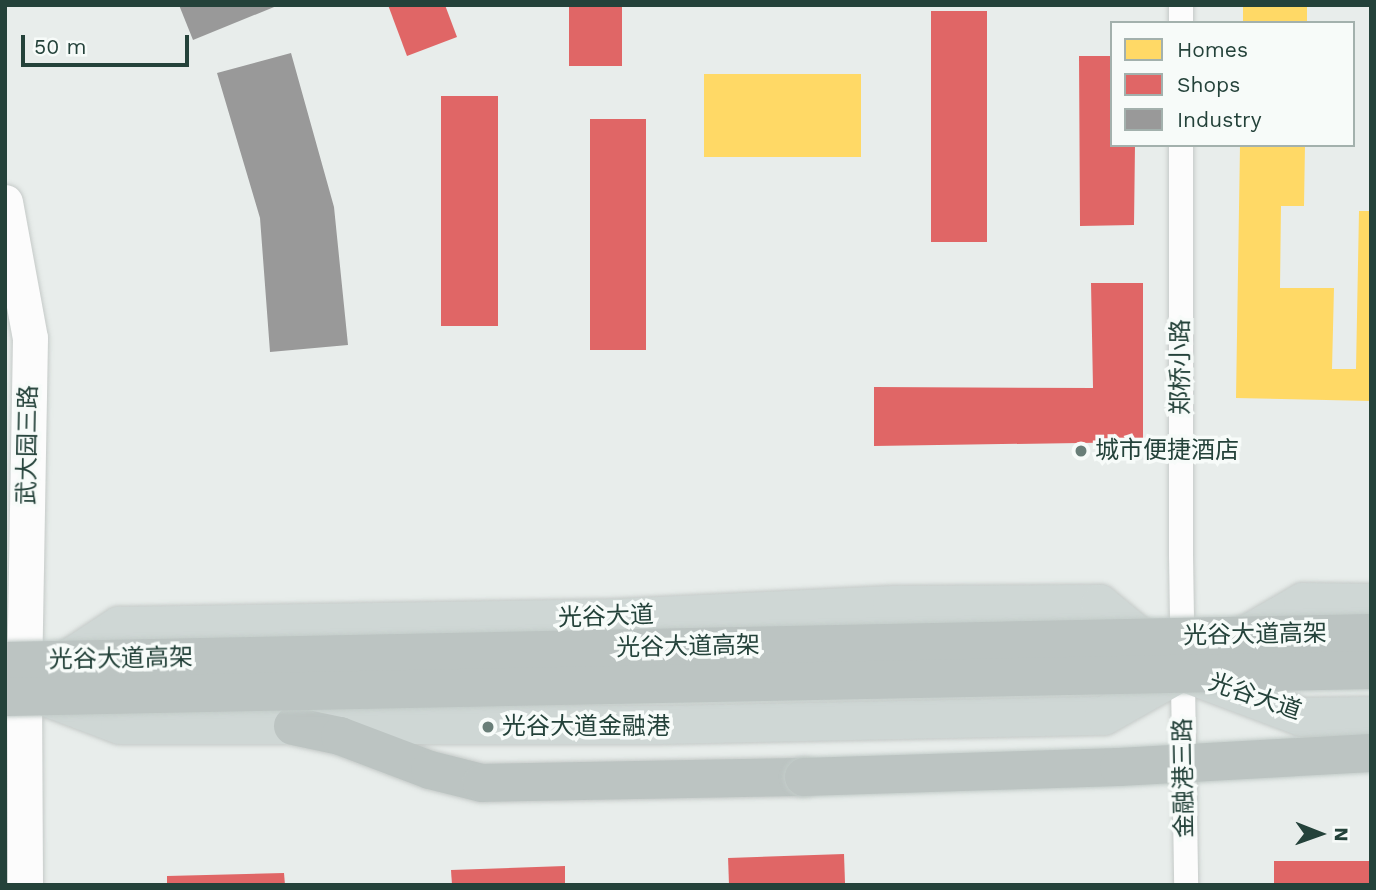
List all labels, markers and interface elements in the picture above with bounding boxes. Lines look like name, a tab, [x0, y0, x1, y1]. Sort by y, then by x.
scale bar	[24, 21, 192, 65]
legend	[1110, 21, 1355, 147]
text: 50 m	[34, 34, 86, 59]
text: Homes	[1177, 37, 1248, 62]
text: Shops	[1177, 72, 1240, 97]
text: Industry	[1177, 107, 1262, 132]
street label: 郑桥小路	[1167, 319, 1195, 415]
street label: 武大园三路	[13, 385, 43, 505]
place label: 城市便捷酒店	[1095, 437, 1239, 465]
marker: 城市便捷酒店	[1073, 443, 1089, 459]
street label: 光谷大道	[558, 601, 654, 633]
street label: 光谷大道高架	[1183, 619, 1327, 651]
street label: 光谷大道高架	[616, 631, 760, 663]
street label: 光谷大道高架	[49, 643, 193, 675]
street label: 光谷大道	[1205, 668, 1305, 726]
place label: 光谷大道金融港	[502, 713, 670, 741]
street label: 金融港三路	[1169, 718, 1199, 838]
marker: 光谷大道金融港	[480, 719, 496, 735]
north arrow	[1285, 799, 1355, 869]
text: N	[1330, 827, 1353, 842]

